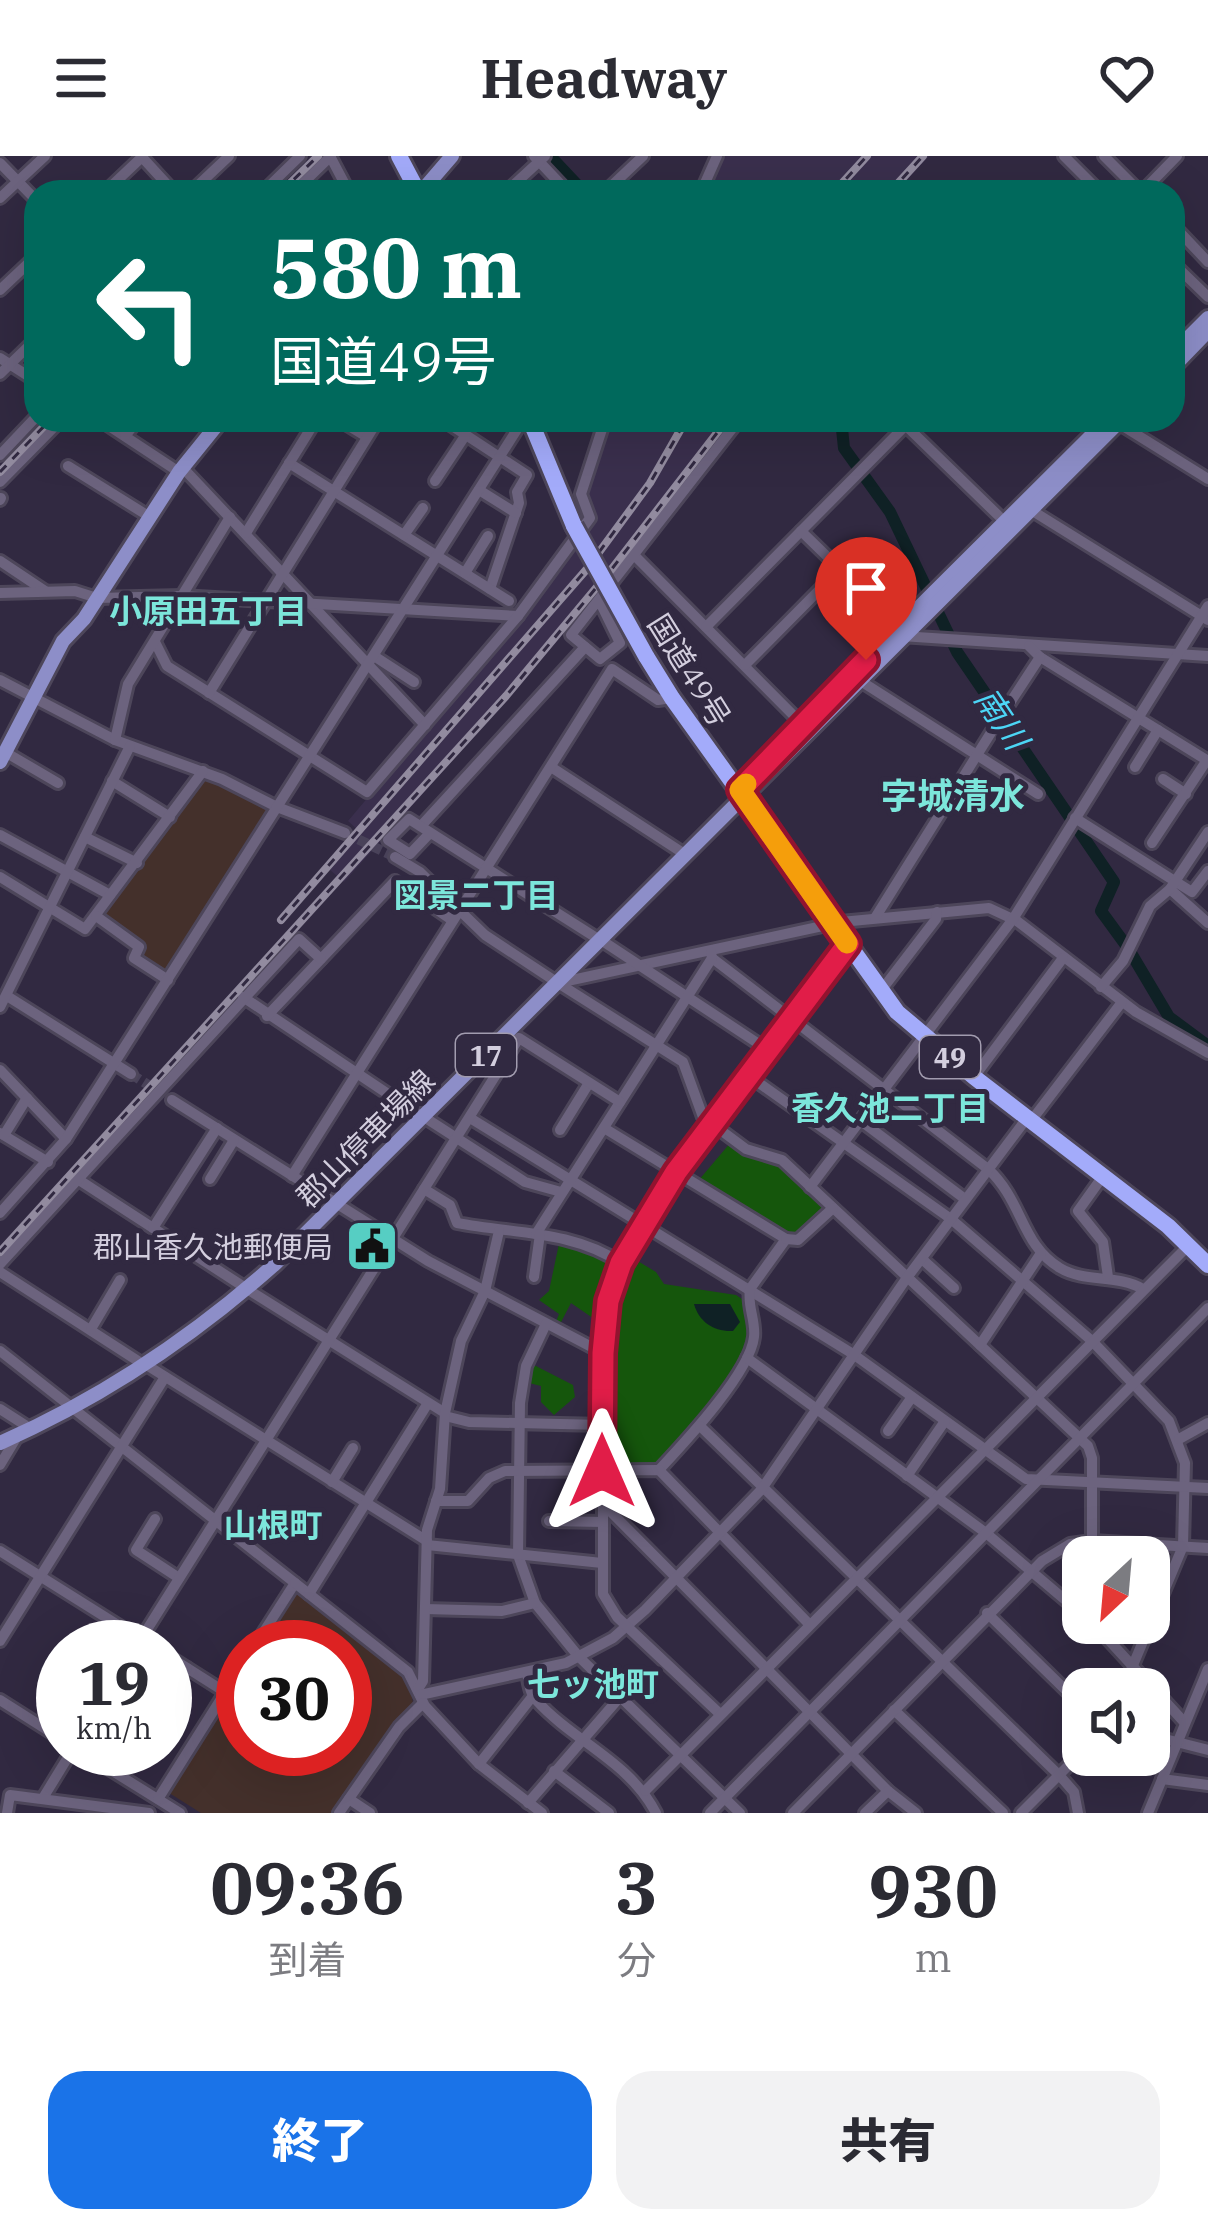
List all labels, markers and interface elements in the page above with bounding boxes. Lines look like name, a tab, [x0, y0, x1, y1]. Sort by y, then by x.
text: Headway	[481, 43, 727, 113]
icon: menu	[48, 45, 114, 111]
icon: heart	[1094, 45, 1160, 111]
text: 580 m	[270, 212, 522, 321]
icon: left	[72, 228, 228, 384]
text: 国道49号	[270, 326, 497, 396]
pin	[815, 537, 917, 660]
icon: arrive	[833, 555, 899, 621]
district label: 小原田五丁目	[109, 589, 307, 632]
street label: 国道49号	[640, 606, 740, 734]
water label: 南川	[966, 679, 1040, 760]
district label: 字城清水	[881, 772, 1025, 819]
district label: 図景二丁目	[394, 873, 559, 916]
road number: 17	[456, 1034, 516, 1076]
road number: 49	[920, 1036, 980, 1078]
street label: 郡山停車場線	[288, 1061, 442, 1215]
district label: 香久池二丁目	[791, 1086, 989, 1129]
public building icon: 郡山香久池郵便局	[344, 1218, 400, 1274]
place label: 郡山香久池郵便局	[93, 1227, 333, 1266]
position arrow	[539, 1408, 665, 1534]
district label: 山根町	[224, 1503, 323, 1546]
north arrow	[1062, 1536, 1170, 1644]
map controls	[1062, 1536, 1170, 1776]
speed limit sign: 30	[216, 1620, 372, 1776]
text: 19	[78, 1643, 150, 1722]
district label: 七ッ池町	[527, 1662, 659, 1705]
button: sound	[1062, 1668, 1170, 1776]
text: km/h	[76, 1708, 152, 1747]
text: 09:36	[210, 1840, 405, 1934]
text: 3	[615, 1840, 658, 1934]
text: 930	[868, 1843, 998, 1937]
text: m	[914, 1932, 952, 1983]
text: 到着	[268, 1934, 346, 1985]
text: 分	[617, 1934, 656, 1985]
button: 終了	[48, 2071, 592, 2209]
button: 共有	[616, 2071, 1160, 2209]

